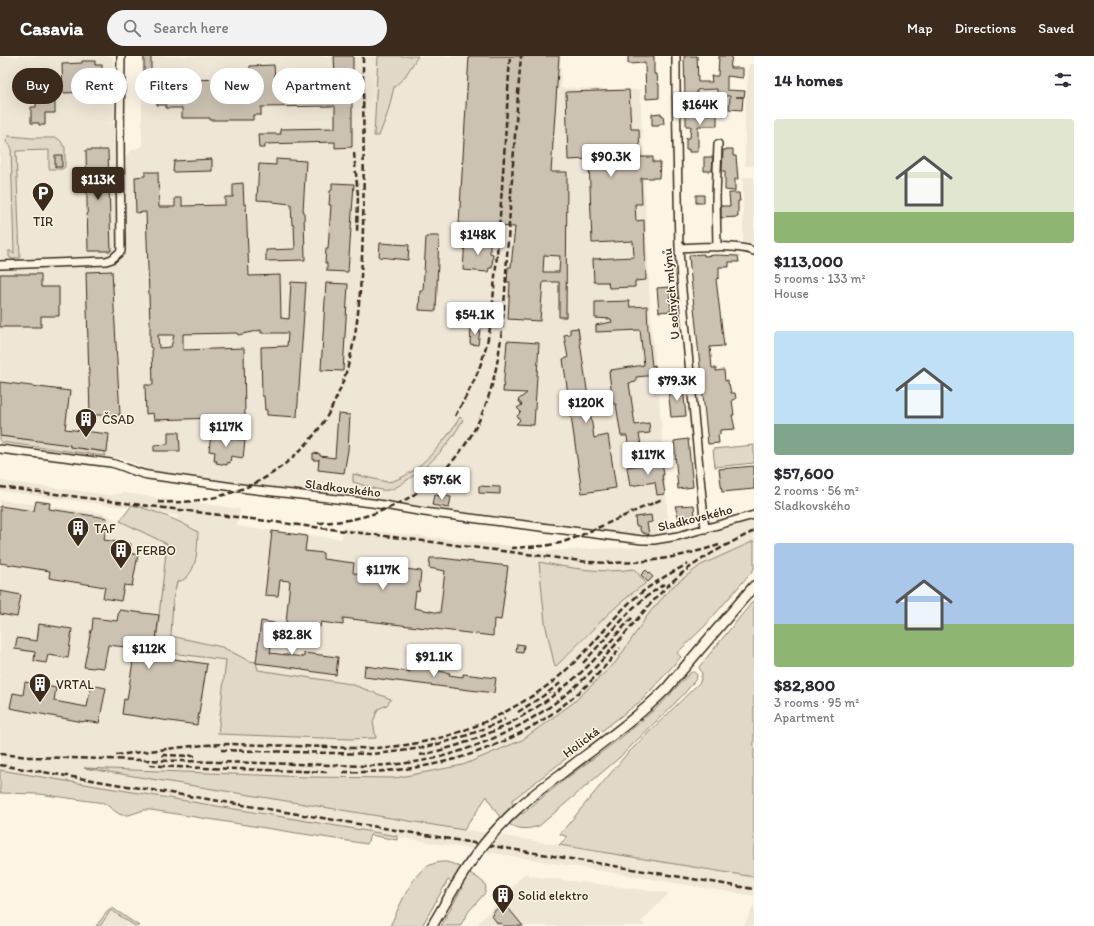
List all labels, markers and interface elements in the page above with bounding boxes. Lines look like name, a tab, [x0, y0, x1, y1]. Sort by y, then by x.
search box	[107, 10, 387, 46]
text: Casavia	[20, 17, 83, 40]
icon: search	[121, 17, 143, 39]
text: Search here	[153, 19, 229, 37]
text: Map	[907, 20, 933, 37]
text: Directions	[955, 20, 1016, 37]
text: Saved	[1038, 20, 1074, 37]
chip: Buy	[12, 68, 63, 104]
chip: Rent	[71, 68, 127, 104]
chip: Filters	[135, 68, 202, 104]
chip: New	[210, 68, 264, 104]
chip: Apartment	[272, 68, 365, 104]
icon: filters	[1052, 69, 1074, 91]
text: 14 homes	[774, 70, 843, 90]
pin: $164K	[672, 92, 728, 126]
text: $164K	[682, 97, 718, 112]
pin: $90.3K	[578, 144, 644, 178]
icon: home	[888, 145, 960, 217]
text: $90.3K	[591, 149, 631, 164]
pin: $113K	[70, 167, 126, 201]
text: $113K	[81, 172, 115, 187]
parking icon: TIR	[30, 180, 56, 213]
place label: TIR	[33, 214, 53, 229]
pin: $148K	[450, 222, 506, 256]
text: $148K	[460, 227, 496, 242]
street label: U solných mlýnů	[660, 248, 682, 340]
text: $113,000	[774, 251, 843, 271]
text: 5 rooms · 133 m²	[774, 271, 866, 286]
text: House	[774, 286, 809, 301]
pin: $54.1K	[442, 302, 508, 336]
text: $54.1K	[456, 307, 494, 322]
icon: home	[888, 357, 960, 429]
pin: $79.3K	[644, 368, 710, 402]
text: $79.3K	[658, 373, 696, 388]
pin: $120K	[558, 390, 614, 424]
text: $120K	[568, 395, 604, 410]
building icon: ČSAD	[73, 406, 99, 439]
place label: ČSAD	[102, 412, 134, 427]
pin: $117K	[198, 414, 254, 448]
text: $117K	[209, 419, 243, 434]
pin: $117K	[620, 442, 676, 476]
text: $117K	[631, 447, 665, 462]
text: $57,600	[774, 463, 834, 483]
pin: $57.6K	[409, 467, 475, 501]
text: $57.6K	[423, 472, 461, 487]
street label: Sladkovského	[304, 476, 382, 500]
text: 2 rooms · 56 m²	[774, 483, 859, 498]
text: Sladkovského	[774, 498, 850, 513]
street label: Sladkovského	[656, 501, 734, 535]
building icon: TAF	[65, 515, 91, 548]
place label: TAF	[94, 521, 116, 536]
building icon: FERBO	[108, 537, 134, 570]
place label: FERBO	[136, 543, 176, 558]
pin: $117K	[355, 557, 411, 591]
text: $117K	[366, 562, 400, 577]
icon: home	[888, 569, 960, 641]
pin: $82.8K	[259, 622, 325, 656]
text: $82.8K	[272, 627, 312, 642]
pin: $112K	[121, 636, 177, 670]
text: $112K	[132, 641, 166, 656]
pin: $91.1K	[401, 644, 467, 678]
text: $91.1K	[416, 649, 452, 664]
building icon: VRTAL	[27, 671, 53, 704]
text: $82,800	[774, 675, 835, 695]
place label: VRTAL	[56, 677, 94, 692]
text: 3 rooms · 95 m²	[774, 695, 859, 710]
text: Apartment	[774, 710, 835, 725]
street label: Holická	[560, 723, 602, 761]
building icon: Solid elektro	[490, 882, 516, 915]
place label: Solid elektro	[518, 888, 589, 903]

